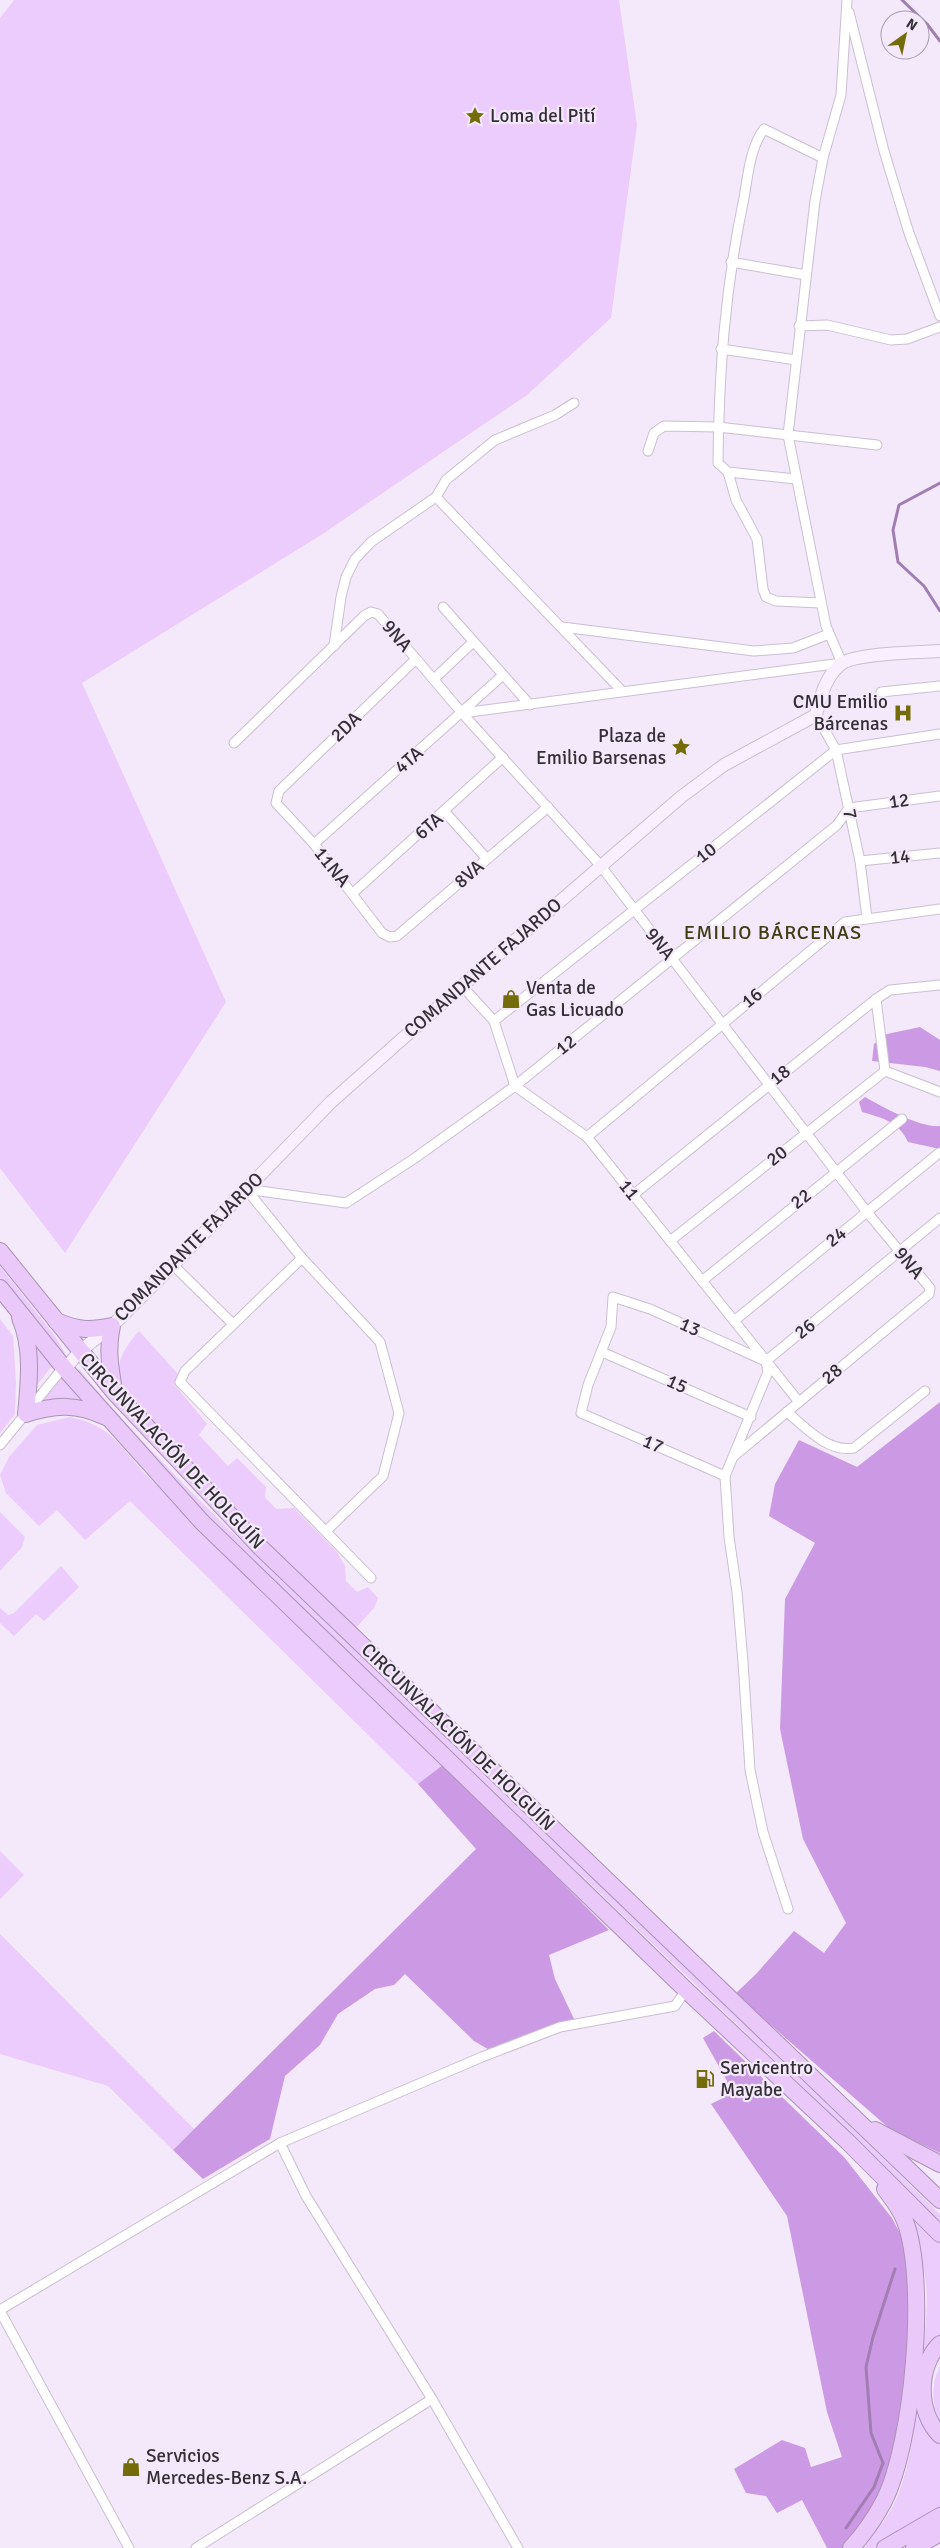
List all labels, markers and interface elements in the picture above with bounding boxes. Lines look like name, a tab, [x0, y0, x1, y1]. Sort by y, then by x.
north arrow	[880, 10, 930, 60]
text: N	[903, 15, 921, 34]
place label: Loma del Pití	[490, 104, 596, 128]
place icon: Loma del Pití	[464, 105, 486, 127]
street label: 9NA	[377, 615, 418, 657]
place label: CMU Emilio Bárcenas	[793, 690, 888, 736]
hospital icon: CMU Emilio Bárcenas	[892, 702, 914, 724]
street label: 2DA	[325, 706, 367, 747]
place label: Plaza de Emilio Barsenas	[536, 724, 666, 770]
place icon: Plaza de Emilio Barsenas	[670, 736, 692, 758]
street label: 4TA	[390, 741, 428, 779]
street label: 12	[887, 788, 911, 814]
street label: 7	[837, 806, 863, 822]
street label: 6TA	[410, 807, 448, 845]
street label: 10	[691, 837, 721, 869]
street label: 11NA	[308, 842, 356, 892]
street label: 14	[889, 844, 911, 870]
street label: 8VA	[449, 854, 489, 894]
street label: COMANDANTE FAJARDO	[399, 893, 567, 1043]
district label: EMILIO BÁRCENAS	[684, 920, 862, 945]
street label: 9NA	[640, 923, 680, 965]
place label: Venta de Gas Licuado	[526, 976, 624, 1022]
street label: 16	[736, 982, 768, 1014]
shop icon: Venta de Gas Licuado	[500, 988, 522, 1010]
street label: 12	[550, 1029, 582, 1061]
street label: 18	[764, 1059, 796, 1091]
street label: 20	[761, 1140, 793, 1172]
street label: COMANDANTE FAJARDO	[109, 1167, 269, 1327]
street label: 11	[613, 1174, 645, 1206]
street label: 22	[785, 1183, 817, 1215]
street label: 24	[820, 1221, 852, 1253]
street label: 9NA	[889, 1242, 930, 1284]
street label: 13	[676, 1312, 704, 1342]
street label: 26	[789, 1313, 821, 1345]
street label: CIRCUNVALACIÓN DE HOLGUÍN	[75, 1348, 269, 1554]
street label: 28	[816, 1358, 848, 1390]
street label: 15	[663, 1369, 691, 1399]
street label: 17	[639, 1429, 667, 1459]
street label: CIRCUNVALACIÓN DE HOLGUÍN	[356, 1638, 560, 1836]
place label: Servicentro Mayabe	[720, 2056, 813, 2102]
fuel station icon: Servicentro Mayabe	[694, 2068, 716, 2090]
place label: Servicios Mercedes-Benz S.A.	[146, 2444, 307, 2490]
shop icon: Servicios Mercedes-Benz S.A.	[120, 2456, 142, 2478]

